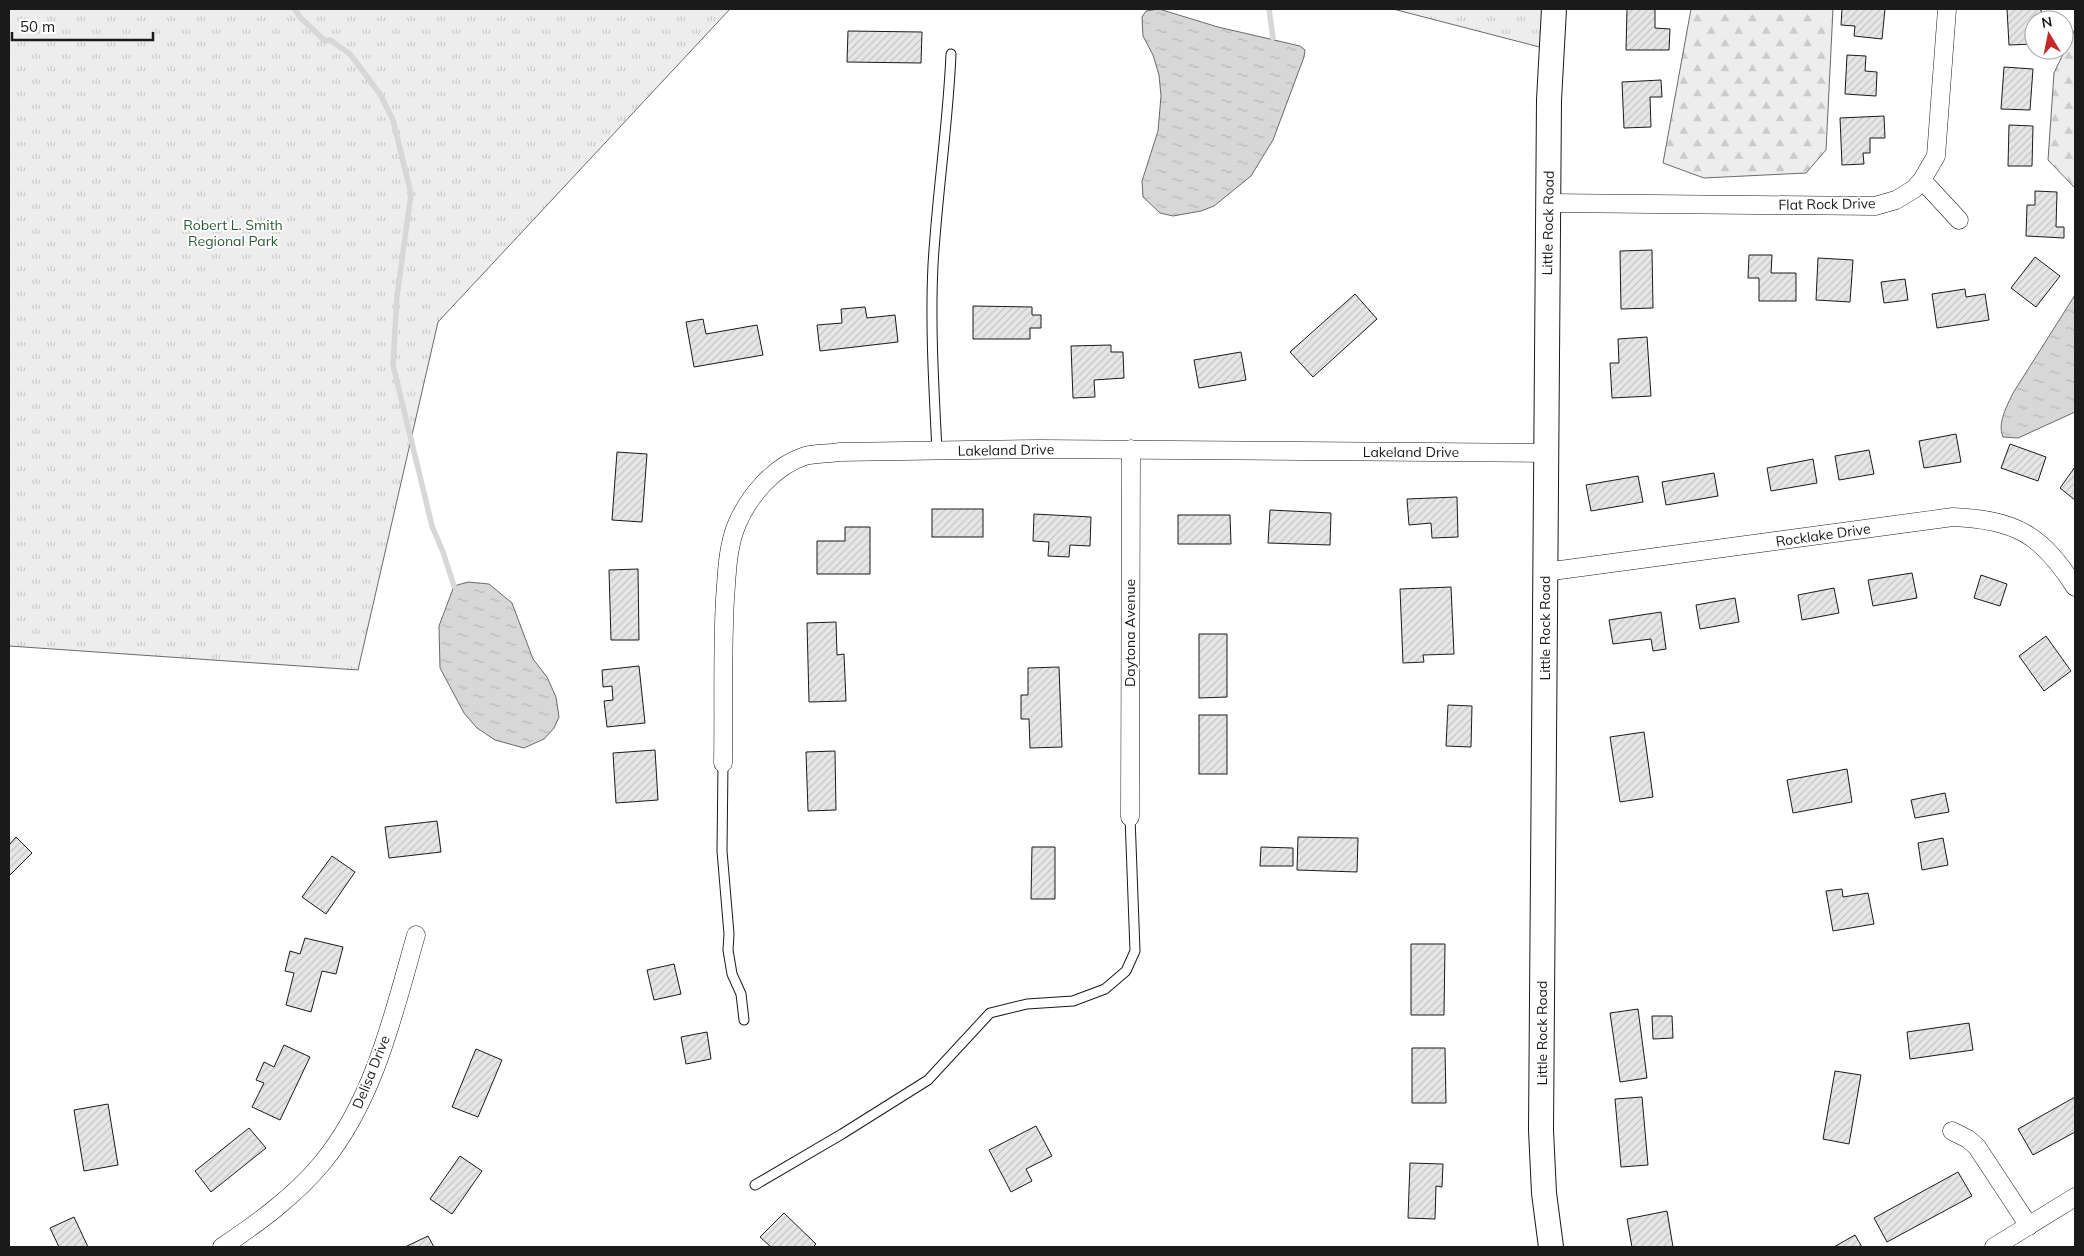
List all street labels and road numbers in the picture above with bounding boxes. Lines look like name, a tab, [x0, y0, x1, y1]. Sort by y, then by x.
street label: Little Rock Road	[1538, 170, 1558, 276]
street label: Flat Rock Drive	[1778, 194, 1876, 214]
street label: Lakeland Drive	[958, 440, 1054, 460]
street label: Lakeland Drive	[1363, 443, 1459, 461]
street label: Rocklake Drive	[1774, 519, 1872, 551]
street label: Little Rock Road	[1536, 576, 1554, 680]
street label: Daytona Avenue	[1121, 579, 1139, 687]
street label: Little Rock Road	[1533, 981, 1551, 1085]
street label: Delisa Drive	[348, 1033, 394, 1111]

